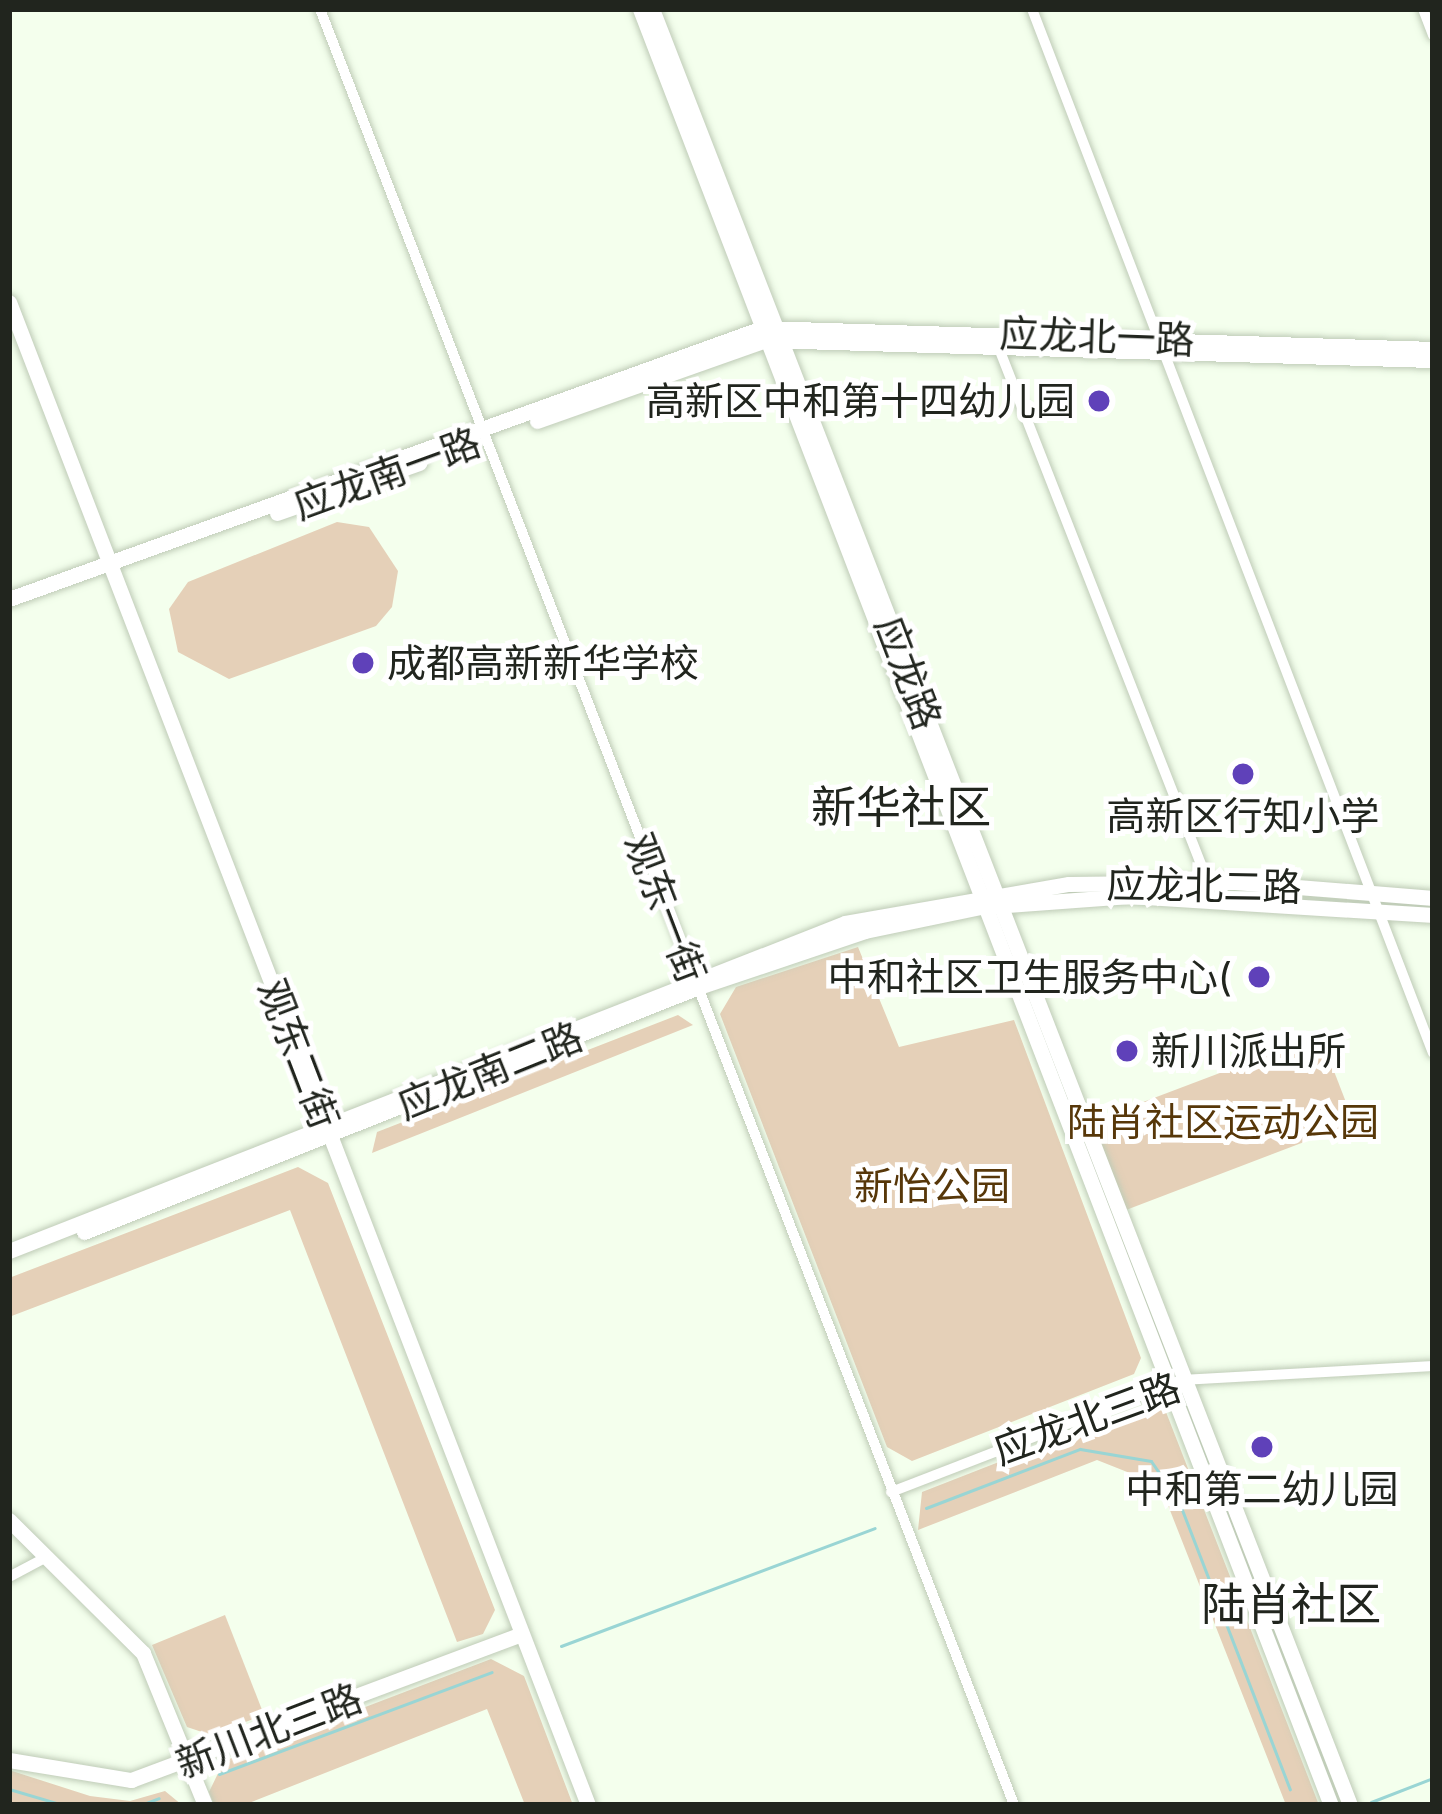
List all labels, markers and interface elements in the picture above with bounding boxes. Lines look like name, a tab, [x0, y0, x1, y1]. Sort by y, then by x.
street label: 应龙北一路	[999, 310, 1195, 364]
place label: 高新区中和第十四幼儿园	[646, 378, 1075, 424]
marker: 高新区中和第十四幼儿园	[1086, 388, 1112, 414]
street label: 应龙南一路	[287, 419, 487, 529]
street label: 应龙路	[865, 610, 951, 736]
place label: 成都高新新华学校	[387, 640, 699, 686]
marker: 成都高新新华学校	[350, 650, 376, 676]
marker: 高新区行知小学	[1230, 761, 1256, 787]
district label: 新华社区	[811, 780, 991, 834]
place label: 高新区行知小学	[1107, 793, 1379, 839]
street label: 观东一街	[615, 827, 715, 989]
street label: 应龙北二路	[1106, 861, 1302, 911]
place label: 中和社区卫生服务中心(	[828, 954, 1232, 1000]
marker: 中和社区卫生服务中心(	[1243, 961, 1275, 993]
street label: 观东二街	[248, 973, 348, 1135]
street label: 应龙南二路	[391, 1013, 589, 1129]
place label: 新川派出所	[1151, 1028, 1346, 1074]
marker: 新川派出所	[1114, 1038, 1140, 1064]
park label: 陆肖社区运动公园	[1067, 1099, 1379, 1145]
park label: 新怡公园	[854, 1163, 1010, 1209]
street label: 应龙北三路	[987, 1364, 1187, 1474]
marker: 中和第二幼儿园	[1249, 1434, 1275, 1460]
place label: 中和第二幼儿园	[1126, 1466, 1398, 1512]
district label: 陆肖社区	[1201, 1577, 1381, 1631]
street label: 新川北三路	[170, 1674, 368, 1788]

